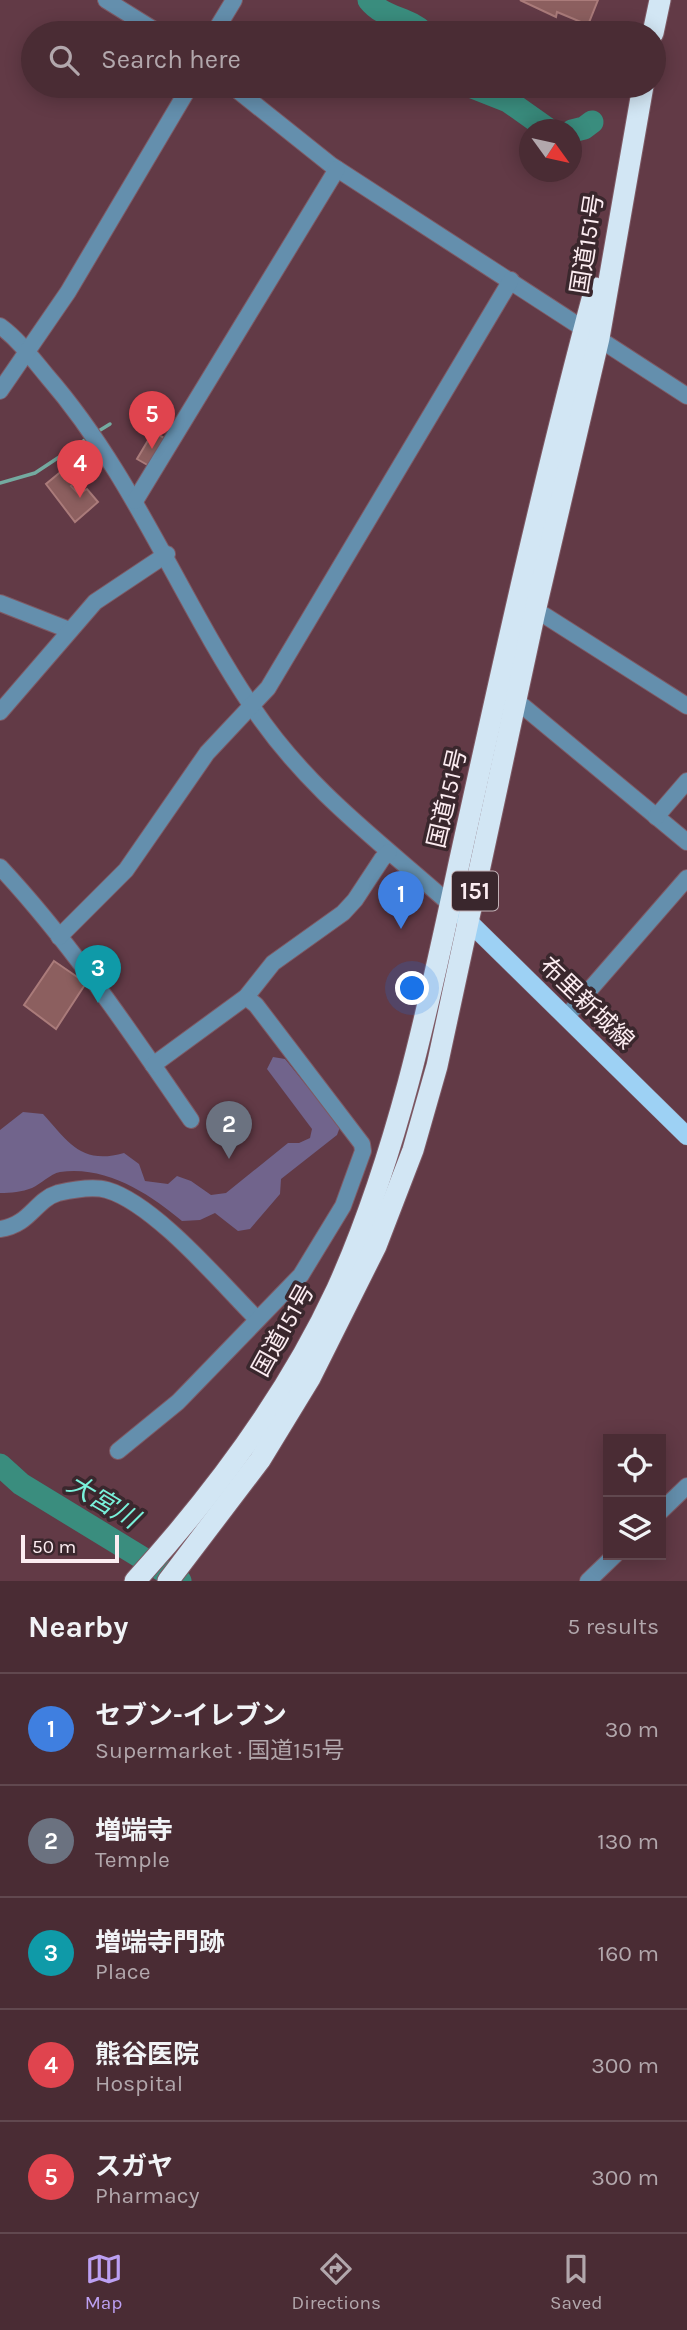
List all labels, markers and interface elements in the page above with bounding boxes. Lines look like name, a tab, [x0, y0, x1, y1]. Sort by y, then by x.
search box	[21, 21, 666, 98]
icon: search	[45, 41, 83, 79]
text: Search here	[101, 44, 241, 75]
north arrow	[519, 119, 582, 182]
street label: 国道151号	[565, 192, 609, 296]
pin: 5	[129, 391, 175, 449]
pin: 4	[57, 440, 103, 498]
street label: 国道151号	[422, 745, 472, 851]
pin: 1	[378, 871, 424, 929]
road number: 151	[452, 872, 498, 911]
pin: 3	[75, 945, 121, 1003]
street label: 布里新城線	[534, 951, 640, 1055]
your location	[395, 971, 429, 1005]
pin: 2	[206, 1101, 252, 1159]
street label: 国道151号	[246, 1279, 320, 1381]
map controls	[603, 1434, 666, 1560]
button: locate	[603, 1434, 666, 1497]
water label: 大宮川	[61, 1468, 147, 1536]
button: layers	[603, 1497, 666, 1560]
scale bar	[21, 1532, 119, 1564]
text: 50 m	[32, 1536, 76, 1558]
text: Nearby	[28, 1609, 128, 1645]
text: 5 results	[567, 1613, 659, 1640]
text: セブン-イレブン	[95, 1700, 287, 1731]
text: 1	[47, 1716, 55, 1743]
text: 30 m	[605, 1716, 659, 1743]
text: Supermarket · 国道151号	[95, 1737, 345, 1764]
text: 増端寺	[95, 1815, 173, 1846]
text: 2	[44, 1828, 58, 1855]
text: 130 m	[597, 1828, 659, 1855]
text: Temple	[95, 1846, 170, 1873]
text: 増端寺門跡	[95, 1927, 225, 1958]
text: 3	[44, 1940, 58, 1967]
text: 160 m	[598, 1940, 659, 1967]
text: Place	[95, 1958, 151, 1985]
text: 熊谷医院	[95, 2039, 199, 2070]
text: 4	[44, 2052, 58, 2079]
text: 300 m	[591, 2052, 659, 2079]
text: Hospital	[95, 2070, 183, 2097]
text: スガヤ	[95, 2151, 173, 2182]
text: 5	[44, 2164, 58, 2191]
text: 300 m	[591, 2164, 659, 2191]
text: Pharmacy	[95, 2182, 199, 2209]
tab: Map	[85, 2250, 123, 2314]
tab: Directions	[292, 2250, 381, 2314]
tab: Saved	[550, 2250, 602, 2314]

